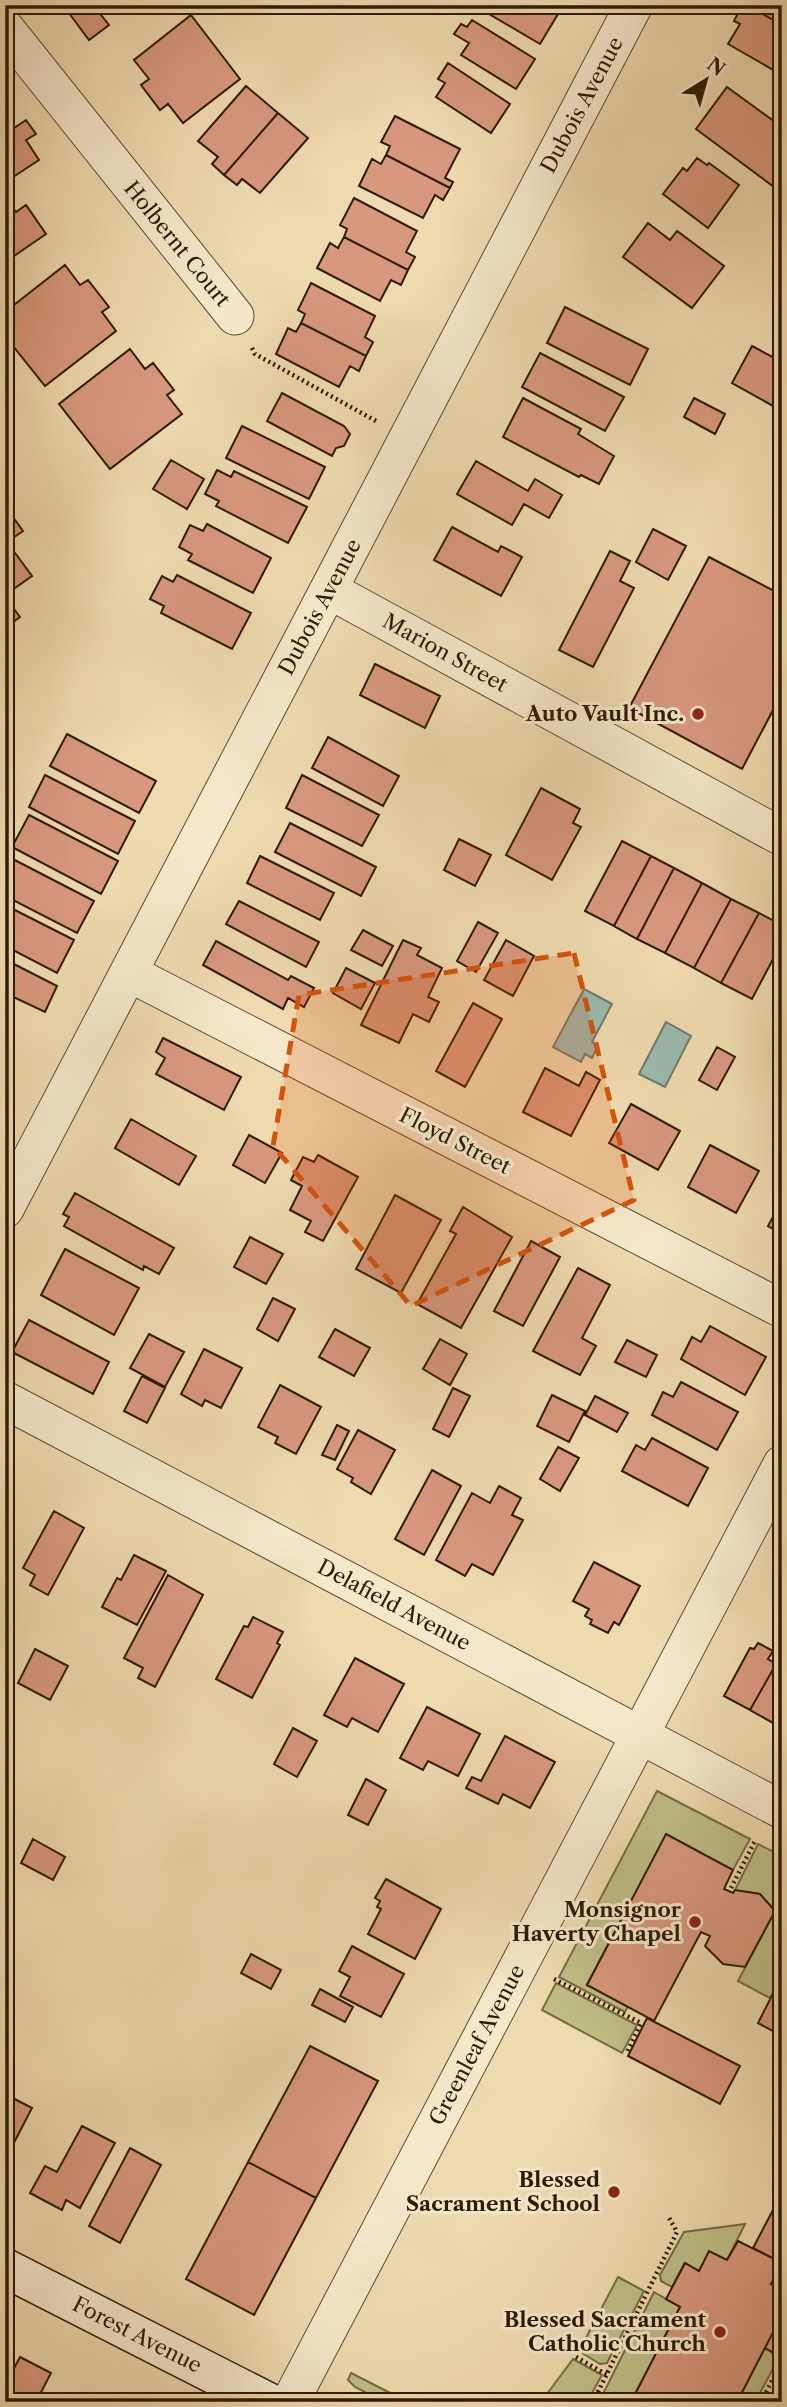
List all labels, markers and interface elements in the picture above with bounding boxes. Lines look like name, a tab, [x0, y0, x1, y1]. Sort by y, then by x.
street label: Dubois Avenue	[535, 32, 628, 177]
north arrow	[672, 46, 742, 116]
text: N	[702, 53, 729, 81]
street label: Holbernt Court	[119, 176, 236, 312]
street label: Dubois Avenue	[273, 534, 366, 679]
street label: Marion Street	[379, 608, 512, 697]
place label: Auto Vault Inc.	[525, 701, 684, 726]
marker: Auto Vault Inc.	[690, 706, 706, 722]
street label: Floyd Street	[396, 1102, 515, 1179]
street label: Delafield Avenue	[314, 1554, 475, 1655]
place label: Monsignor Haverty Chapel	[512, 1897, 682, 1946]
marker: Monsignor Haverty Chapel	[687, 1914, 703, 1930]
street label: Greenleaf Avenue	[424, 1960, 529, 2129]
place label: Blessed Sacrament School	[406, 2167, 600, 2216]
marker: Blessed Sacrament School	[606, 2184, 622, 2200]
street label: Forest Avenue	[68, 2291, 206, 2378]
place label: Blessed Sacrament Catholic Church	[504, 2307, 707, 2356]
marker: Blessed Sacrament Catholic Church	[712, 2324, 728, 2340]

